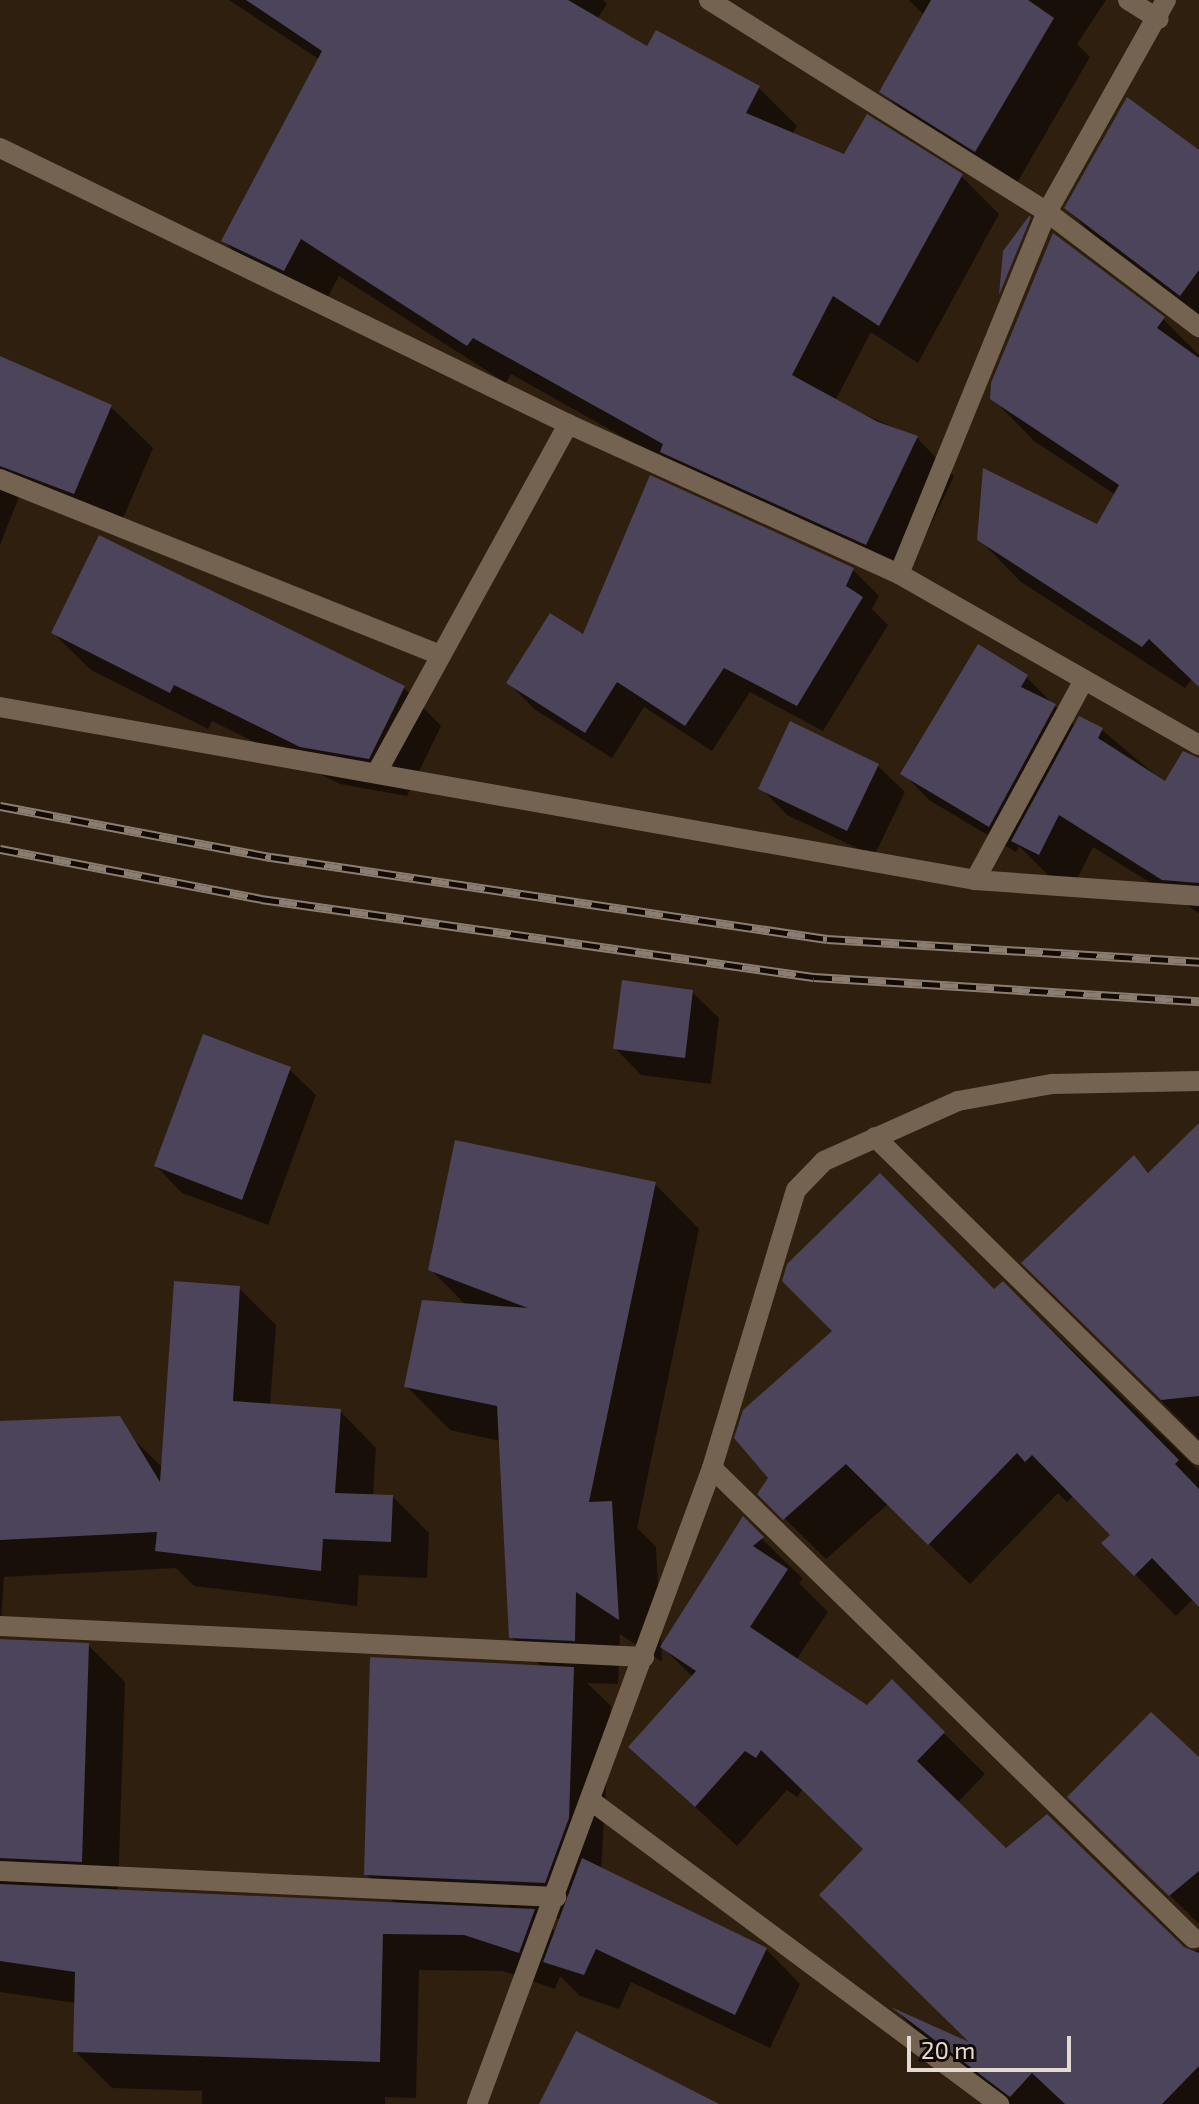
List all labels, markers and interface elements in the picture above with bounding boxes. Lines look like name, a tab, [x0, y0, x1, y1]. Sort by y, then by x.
scale bar	[911, 2020, 1075, 2070]
text: 20 m	[921, 2035, 975, 2064]

